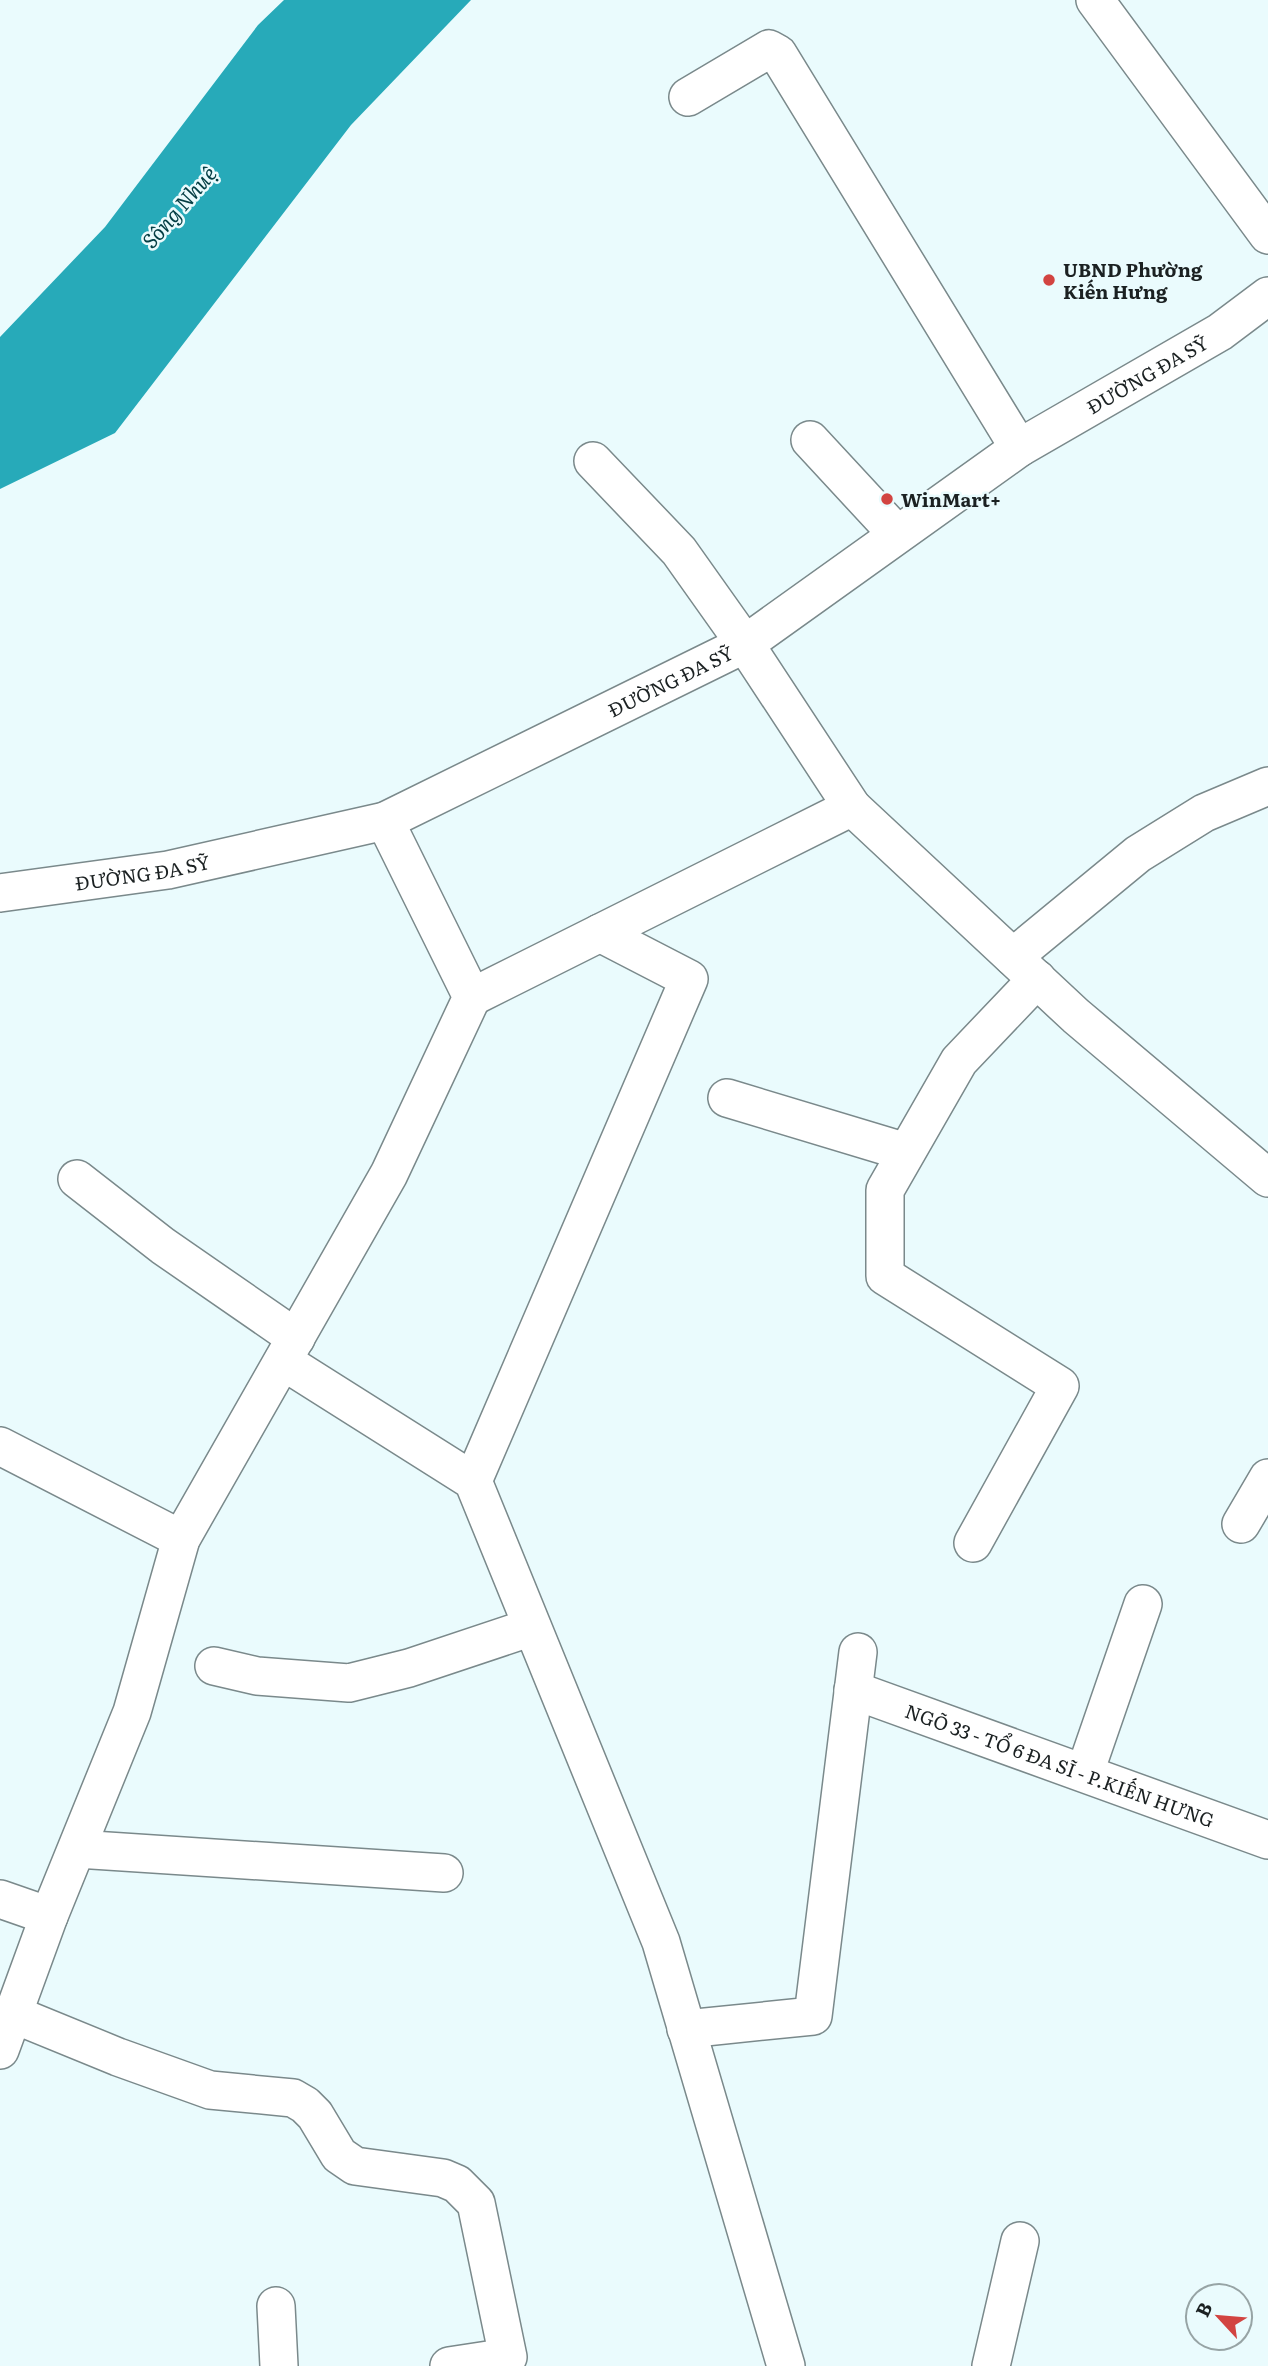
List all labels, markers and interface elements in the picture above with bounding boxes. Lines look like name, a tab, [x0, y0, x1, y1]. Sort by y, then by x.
water label: Sông Nhuệ	[133, 158, 223, 254]
place label: UBND Phường Kiến Hưng	[1063, 255, 1203, 305]
marker: UBND Phường Kiến Hưng	[1041, 272, 1057, 288]
street label: ĐƯỜNG ĐA SỸ	[1081, 328, 1214, 420]
place label: WinMart+	[901, 485, 1001, 513]
marker: WinMart+	[879, 491, 895, 507]
street label: ĐƯỜNG ĐA SỸ	[603, 638, 738, 723]
street label: ĐƯỜNG ĐA SỸ	[73, 847, 213, 897]
street label: NGÕ 33 - TỔ 6 ĐA SĨ - P.KIẾN HƯNG	[901, 1696, 1218, 1833]
north arrow	[1184, 2282, 1254, 2352]
text: B	[1187, 2297, 1218, 2321]

